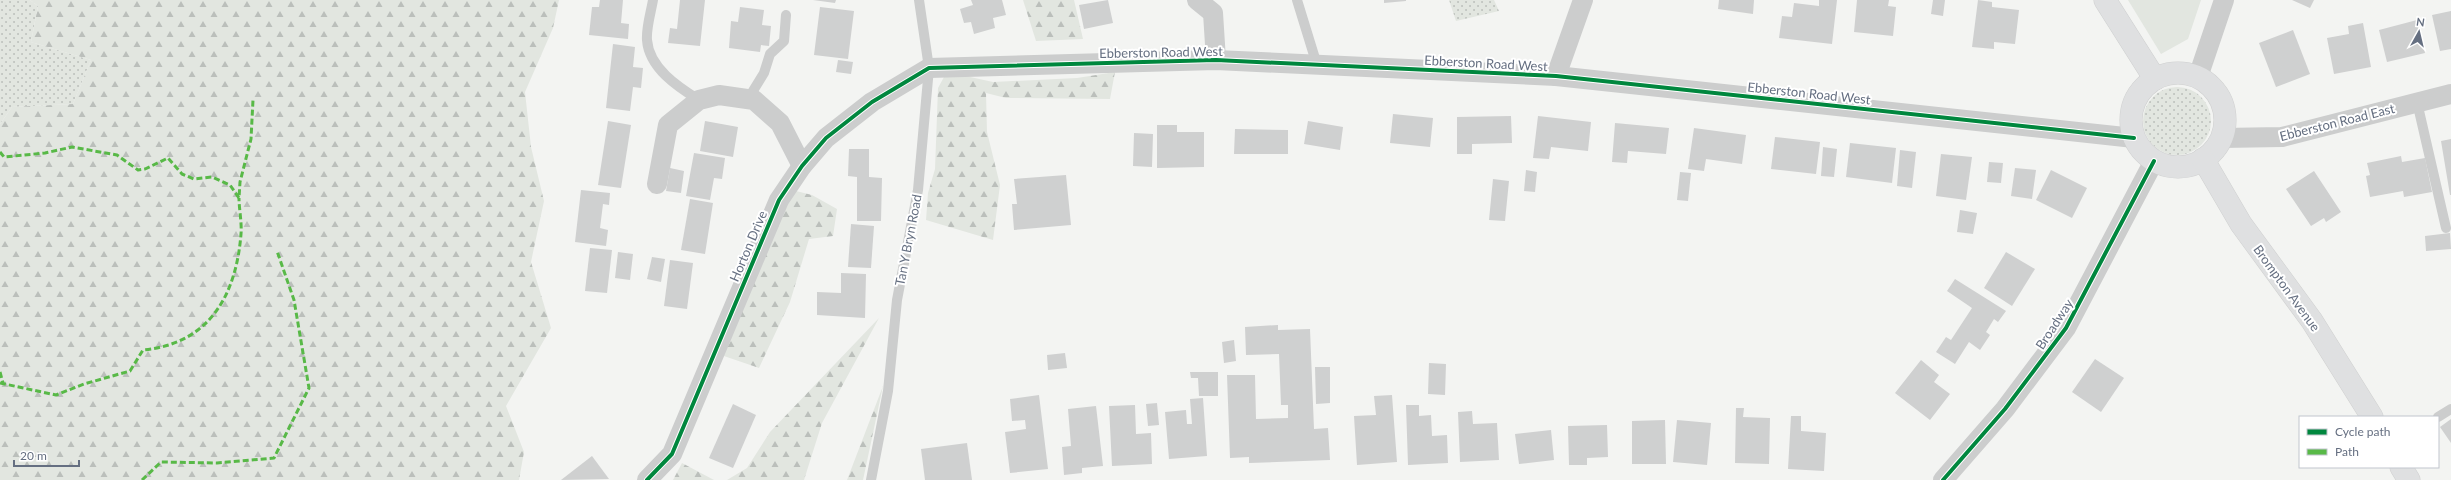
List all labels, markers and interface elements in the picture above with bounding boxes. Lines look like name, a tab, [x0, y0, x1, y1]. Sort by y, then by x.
north arrow	[2399, 12, 2439, 52]
text: N	[2415, 15, 2426, 29]
street label: Ebberston Road West	[1099, 43, 1223, 61]
street label: Ebberston Road West	[1424, 52, 1548, 74]
street label: Ebberston Road West	[1747, 79, 1872, 107]
street label: Ebberston Road East	[2278, 100, 2397, 144]
street label: Tan Y Bryn Road	[891, 193, 925, 287]
street label: Horton Drive	[726, 208, 770, 284]
street label: Brompton Avenue	[2250, 242, 2324, 335]
street label: Broadway	[2032, 296, 2076, 352]
legend	[2299, 416, 2439, 468]
text: Cycle path	[2335, 424, 2390, 439]
scale bar	[14, 442, 79, 468]
text: Path	[2335, 444, 2359, 459]
text: 20 m	[20, 448, 47, 463]

